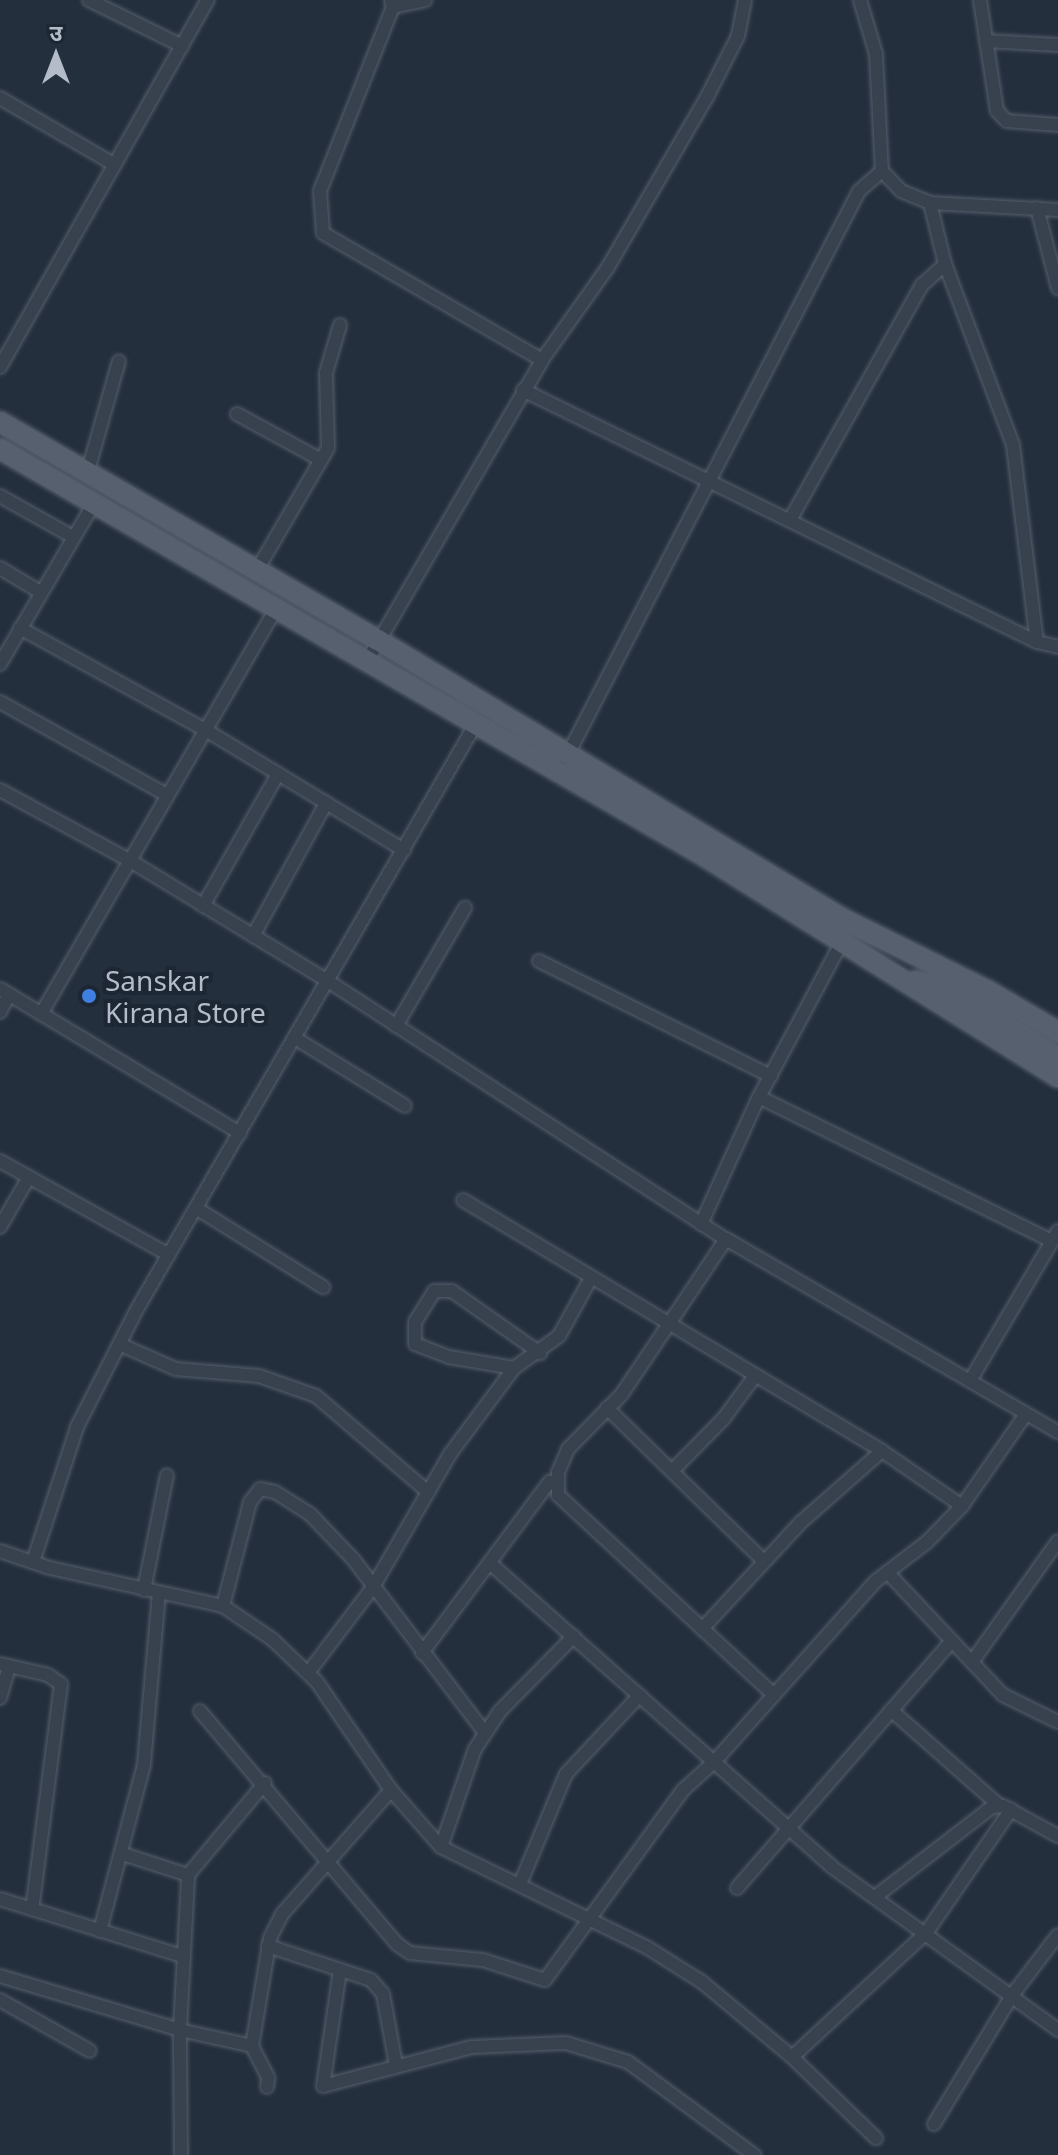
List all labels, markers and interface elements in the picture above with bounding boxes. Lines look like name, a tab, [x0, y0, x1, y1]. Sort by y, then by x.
north arrow	[16, 16, 96, 96]
text: उ	[50, 17, 62, 47]
place label: Sanskar Kirana Store	[105, 963, 266, 1029]
marker: Sanskar Kirana Store	[80, 987, 98, 1005]

